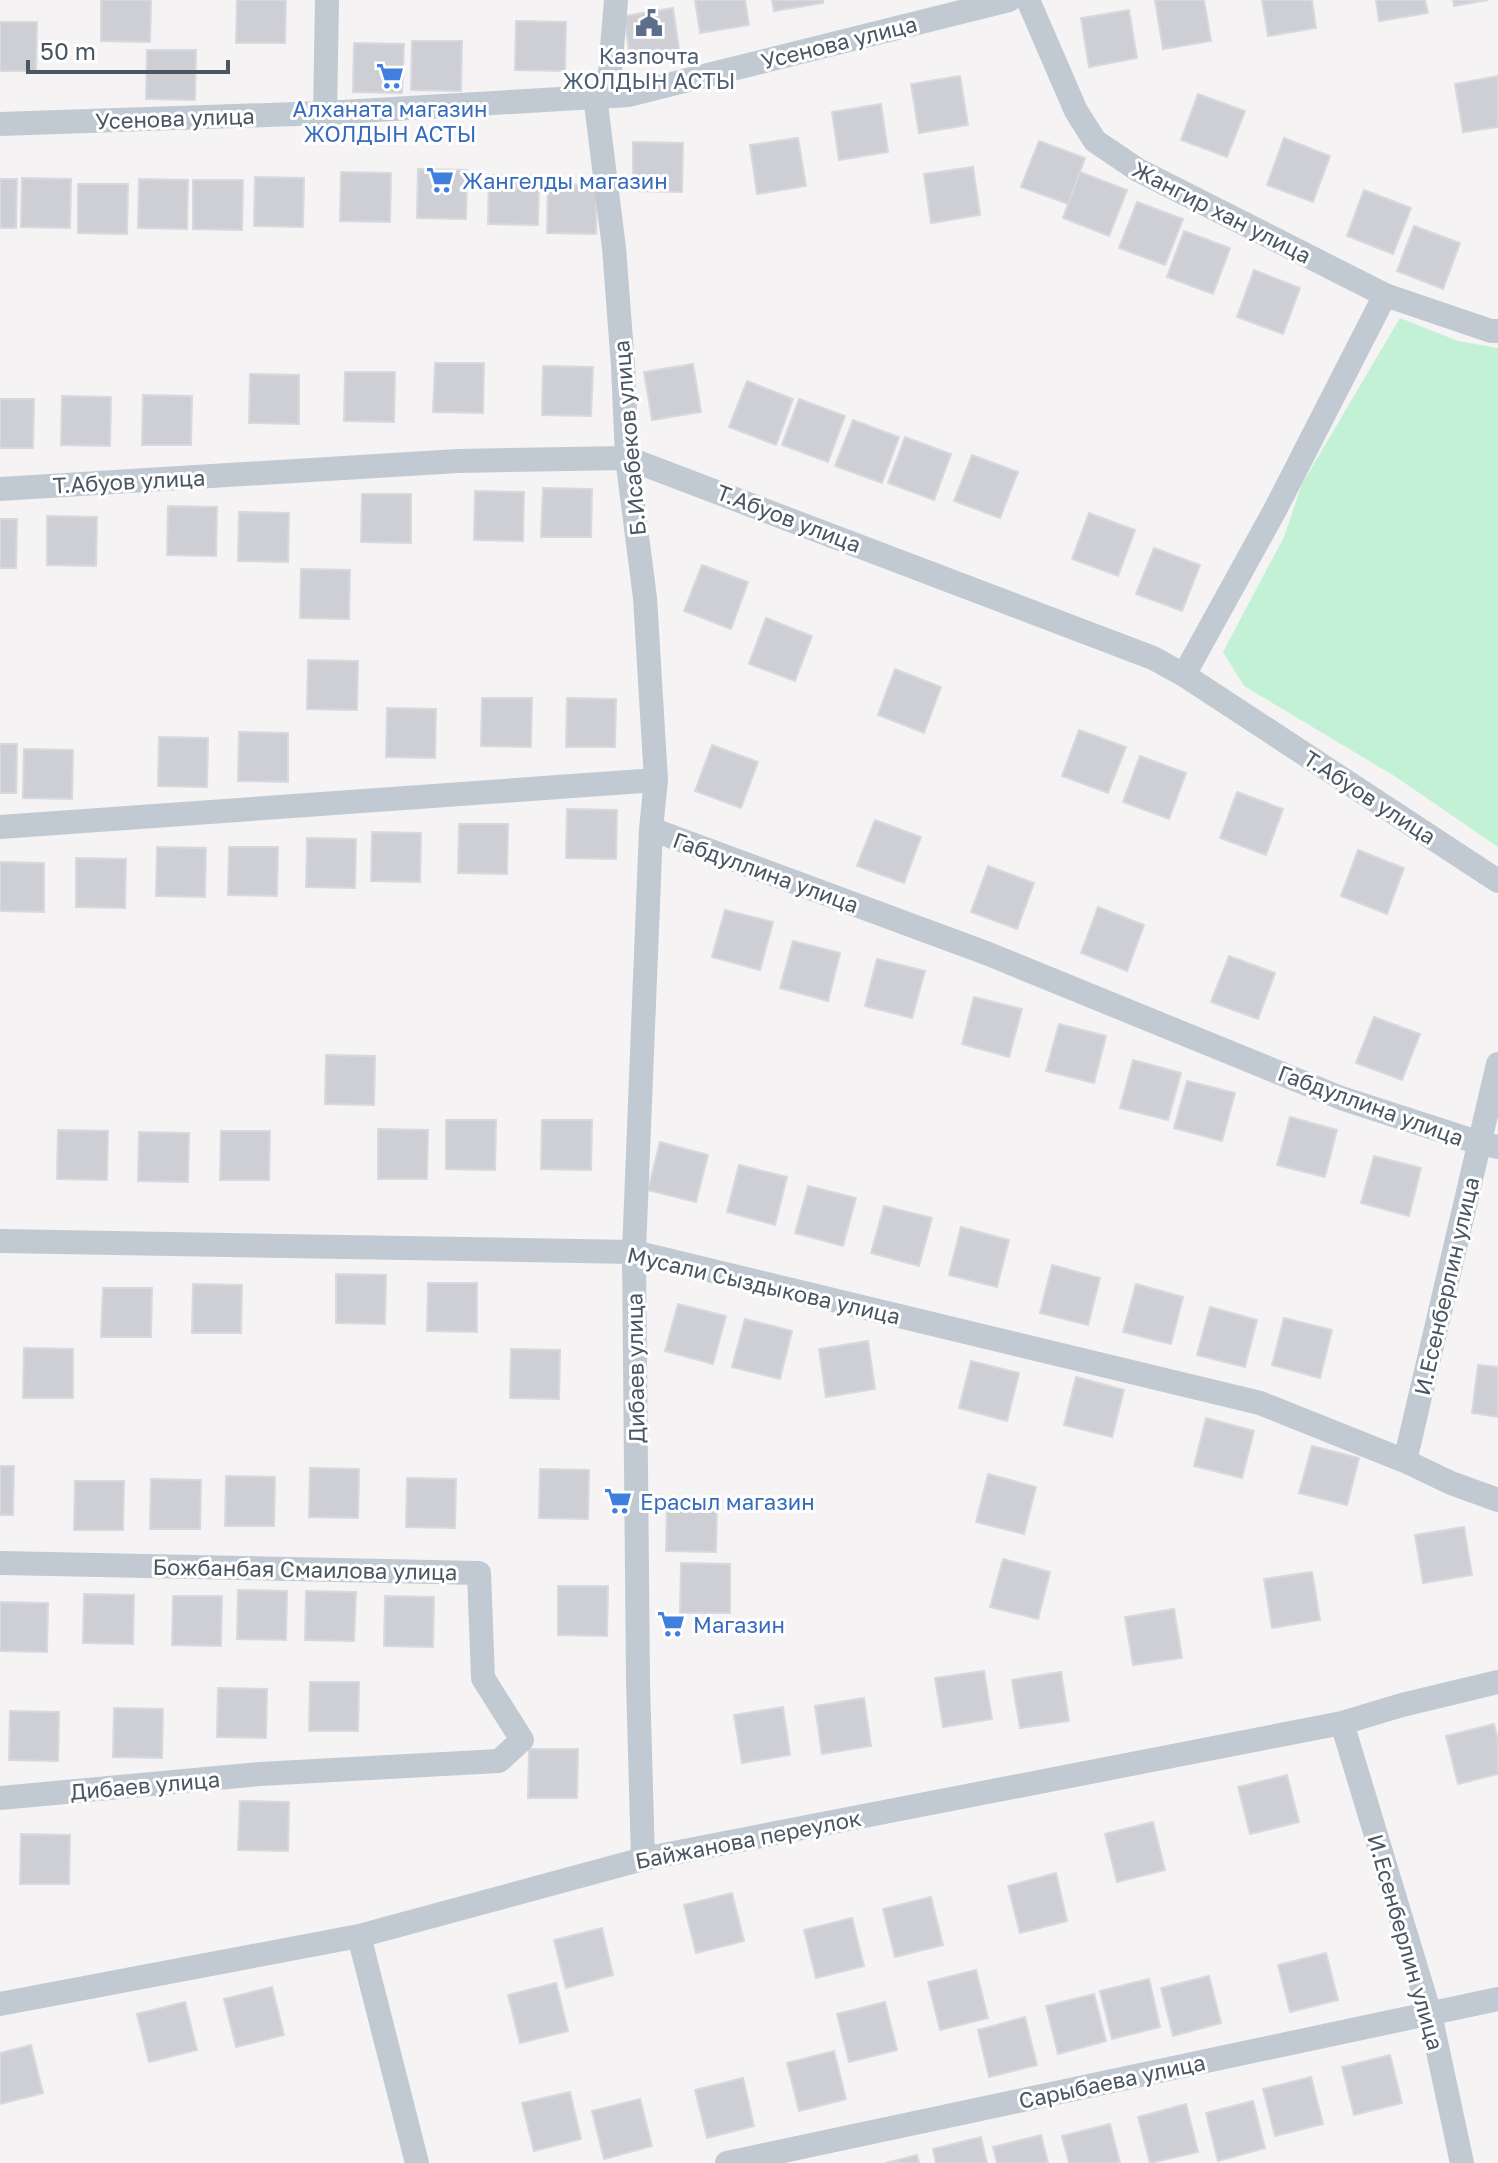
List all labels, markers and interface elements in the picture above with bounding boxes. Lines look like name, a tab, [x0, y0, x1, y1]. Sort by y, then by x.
public building icon: Казпочта ЖОЛДЫН АСТЫ	[634, 8, 664, 38]
street label: Усенова улица	[758, 10, 920, 74]
scale bar	[28, 24, 228, 74]
text: 50 m	[40, 36, 96, 65]
place label: Казпочта ЖОЛДЫН АСТЫ	[563, 42, 735, 94]
supermarket icon: Алханата магазин ЖОЛДЫН АСТЫ	[375, 61, 405, 91]
place label: Алханата магазин ЖОЛДЫН АСТЫ	[292, 95, 488, 147]
street label: Усенова улица	[95, 102, 255, 134]
street label: Жангир хан улица	[1128, 155, 1316, 269]
supermarket icon: Жангелды магазин	[425, 165, 455, 195]
place label: Жангелды магазин	[462, 167, 668, 194]
street label: Б.Исабеков улица	[607, 339, 651, 537]
street label: Т.Абуов улица	[52, 464, 206, 498]
street label: Т.Абуов улица	[713, 478, 865, 558]
street label: Т.Абуов улица	[1299, 744, 1441, 850]
street label: Габдуллина улица	[670, 826, 862, 918]
street label: Габдуллина улица	[1275, 1059, 1467, 1151]
street label: И.Есенберлин улица	[1408, 1174, 1484, 1398]
street label: Мусали Сыздыкова улица	[625, 1240, 903, 1330]
street label: Дибаев улица	[620, 1293, 650, 1443]
supermarket icon: Ерасыл магазин	[603, 1486, 633, 1516]
place label: Ерасыл магазин	[640, 1488, 815, 1515]
street label: Божбанбая Смаилова улица	[152, 1553, 458, 1585]
supermarket icon: Магазин	[656, 1609, 686, 1639]
place label: Магазин	[693, 1611, 785, 1638]
street label: Дибаев улица	[69, 1765, 221, 1805]
street label: Байжанова переулок	[633, 1804, 864, 1874]
street label: И.Есенберлин улица	[1362, 1831, 1450, 2053]
street label: Сарыбаева улица	[1016, 2048, 1208, 2114]

